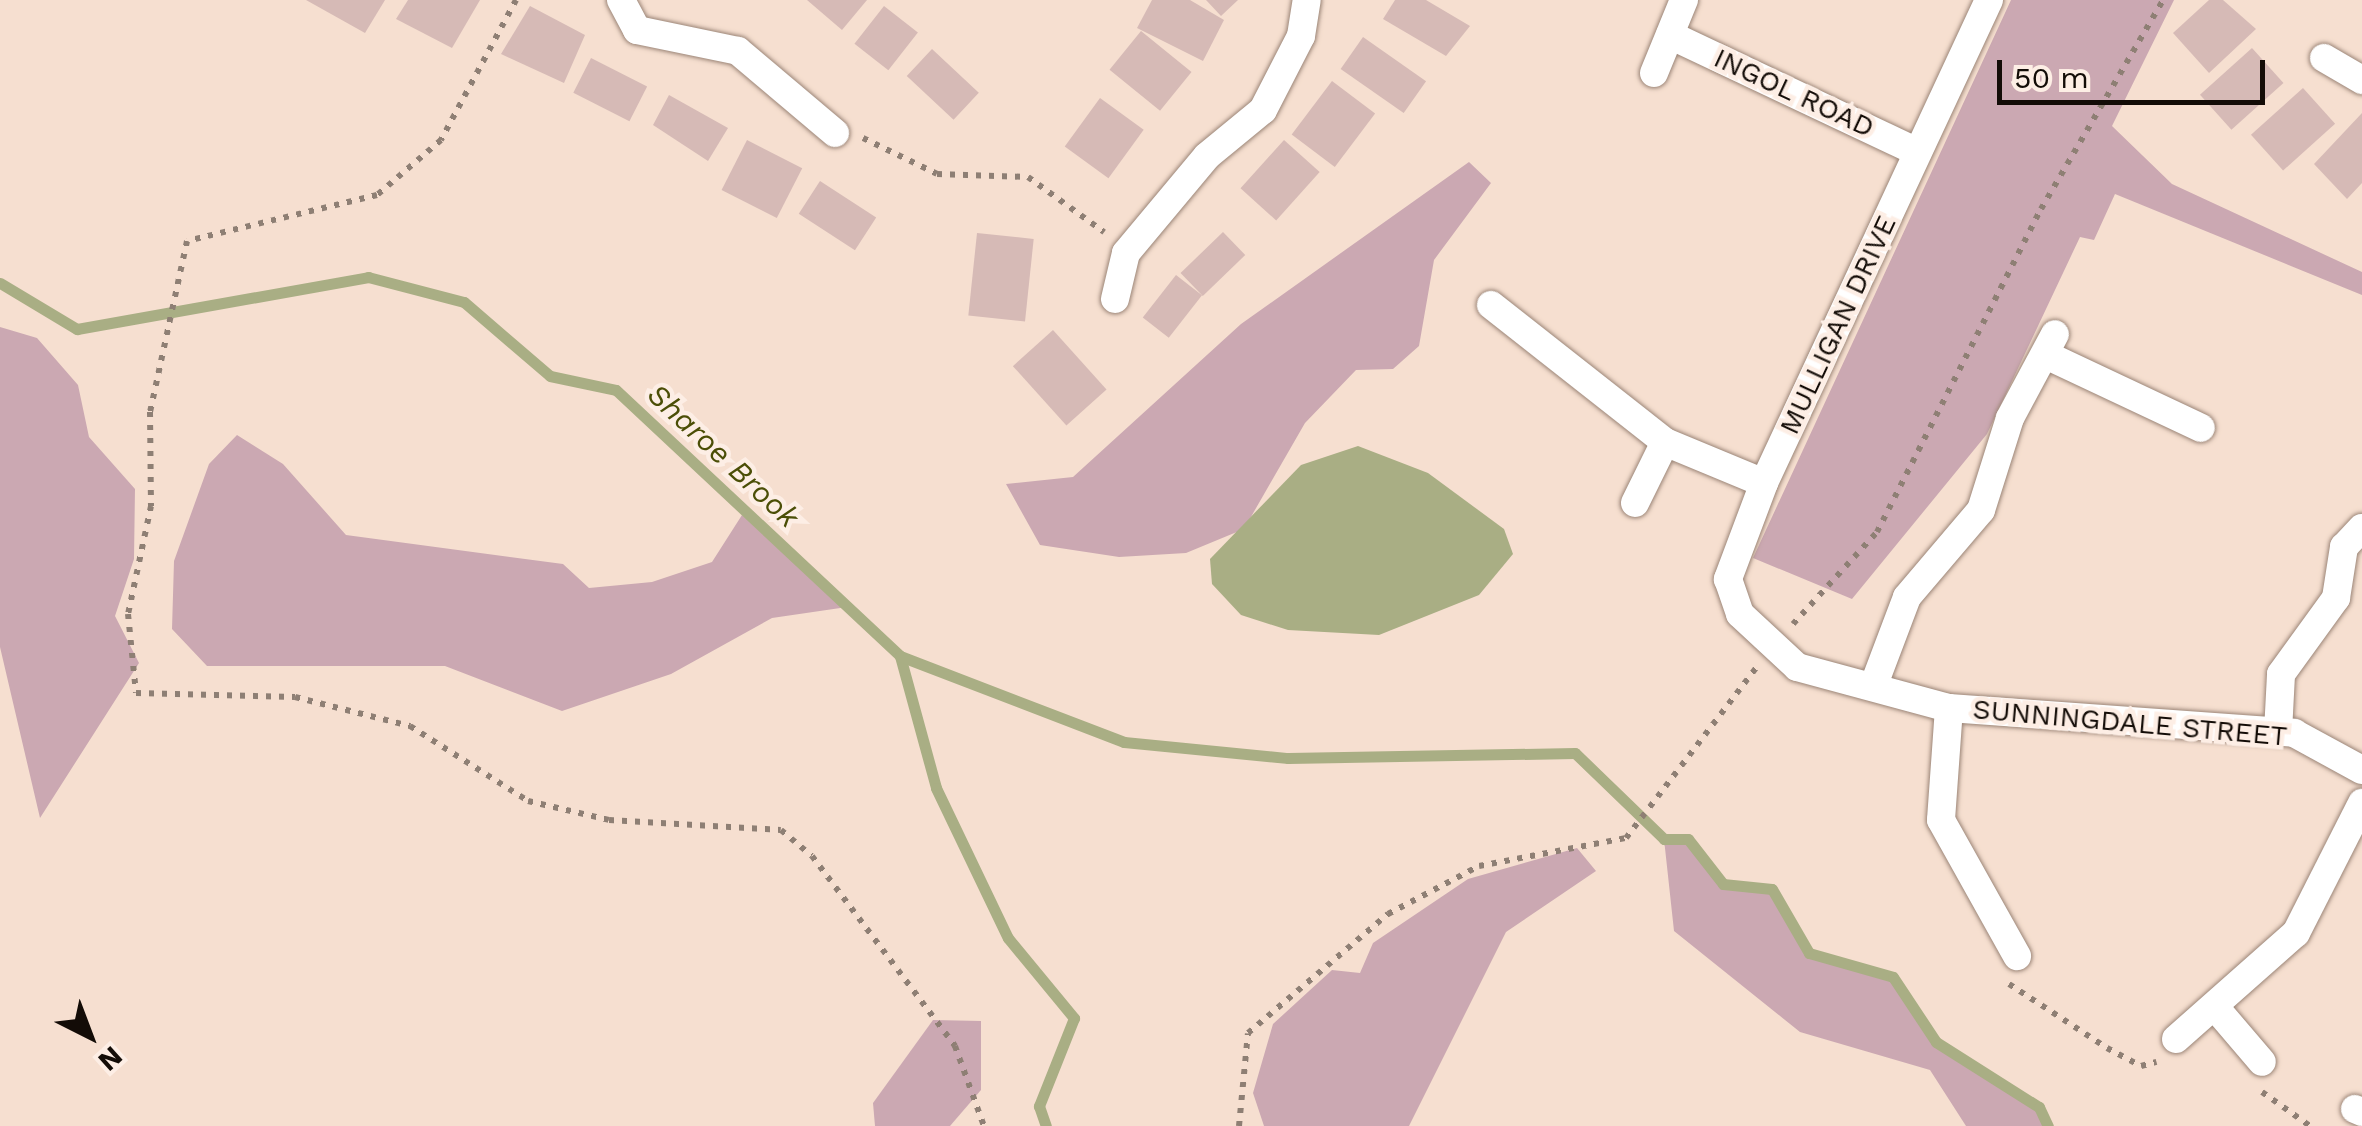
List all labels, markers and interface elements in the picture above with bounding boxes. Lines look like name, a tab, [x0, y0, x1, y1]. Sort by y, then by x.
scale bar	[2002, 40, 2270, 102]
street label: INGOL ROAD	[1708, 41, 1880, 145]
text: 50 m	[2014, 60, 2089, 95]
street label: MULLIGAN DRIVE	[1773, 210, 1903, 440]
water label: Sharoe Brook	[640, 377, 806, 535]
street label: SUNNINGDALE STREET	[1971, 693, 2289, 753]
north arrow	[40, 986, 140, 1086]
text: N	[92, 1039, 129, 1078]

